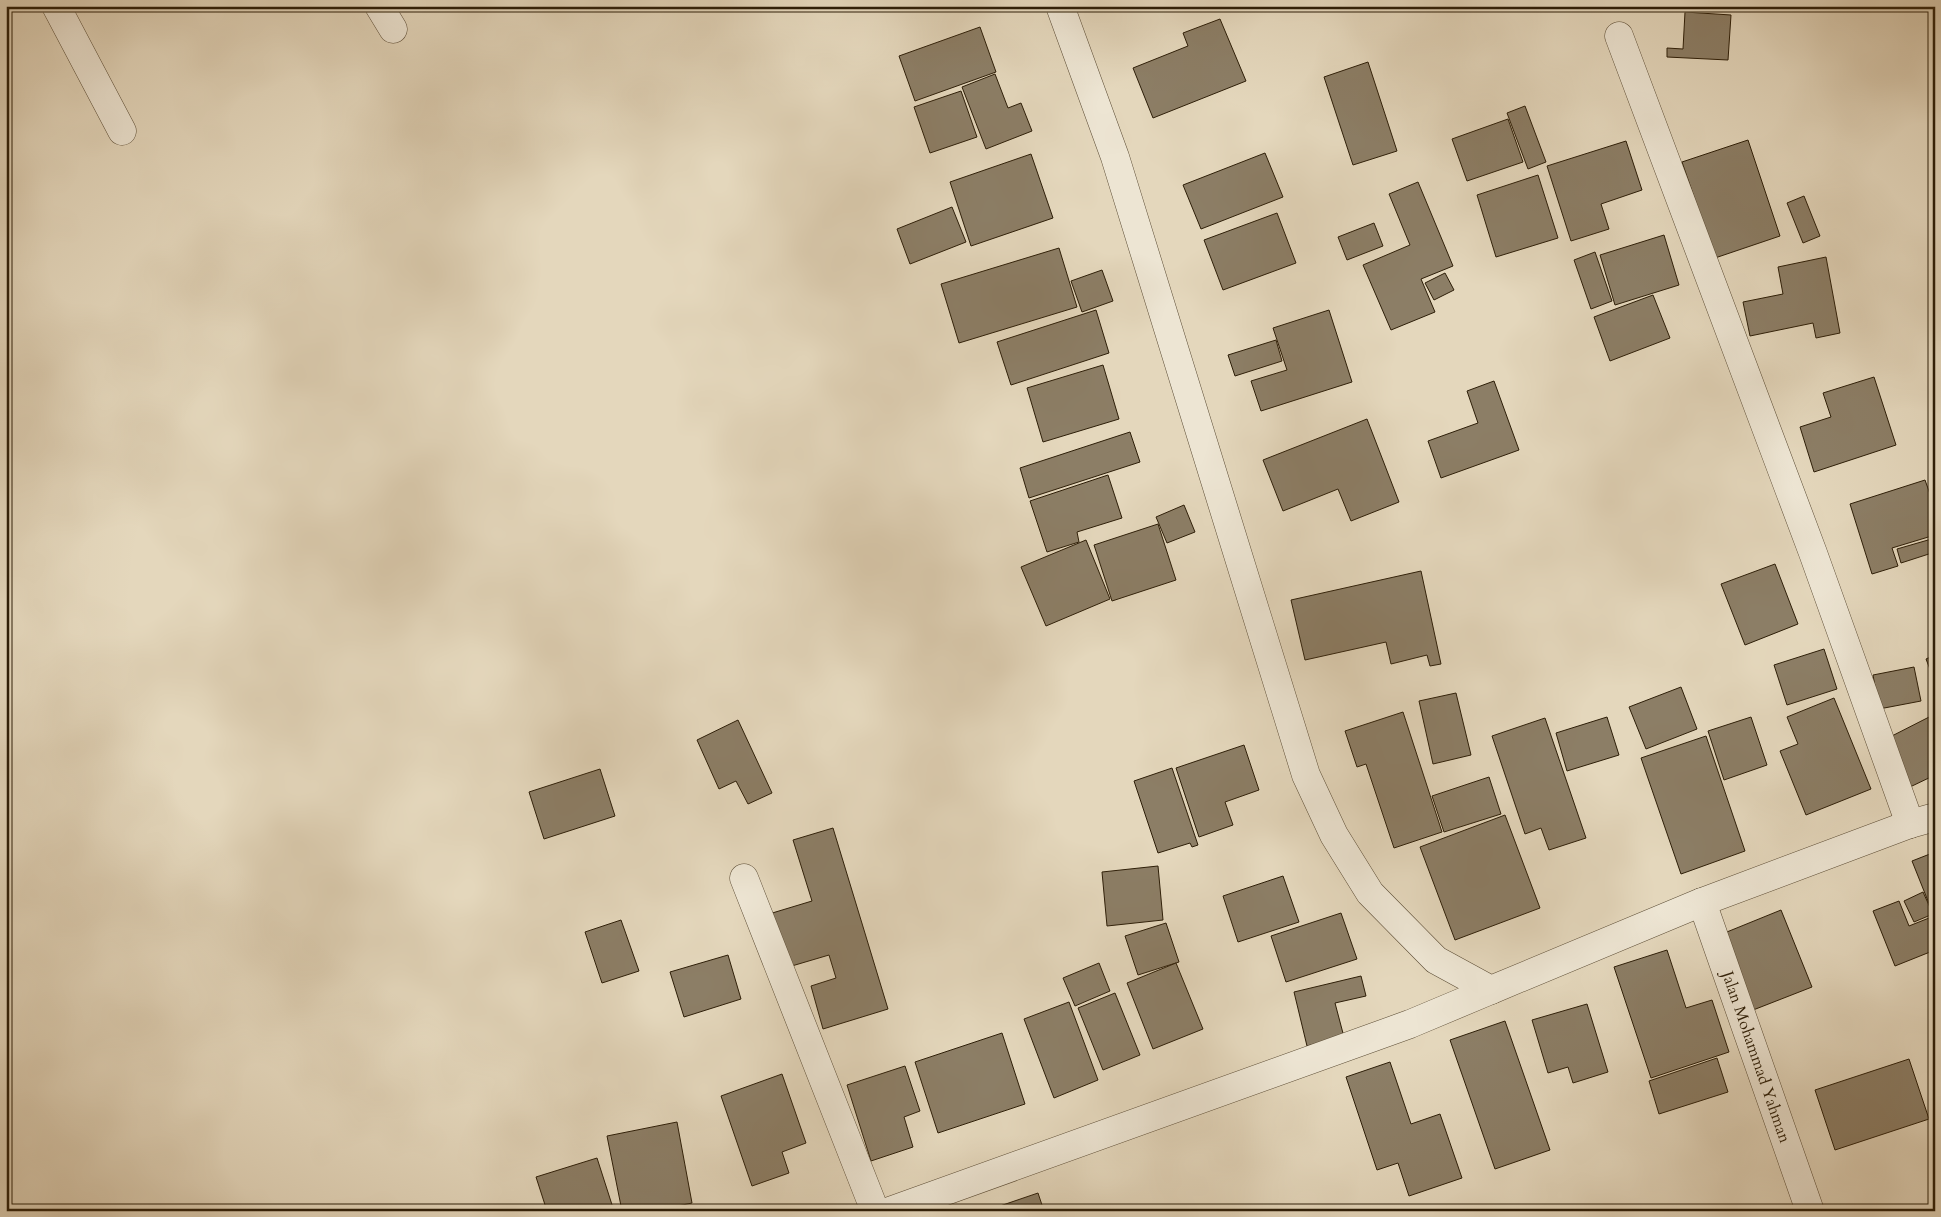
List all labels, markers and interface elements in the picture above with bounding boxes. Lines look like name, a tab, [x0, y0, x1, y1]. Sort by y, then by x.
street label: Jalan Mohammad Yahman	[1716, 966, 1796, 1146]

